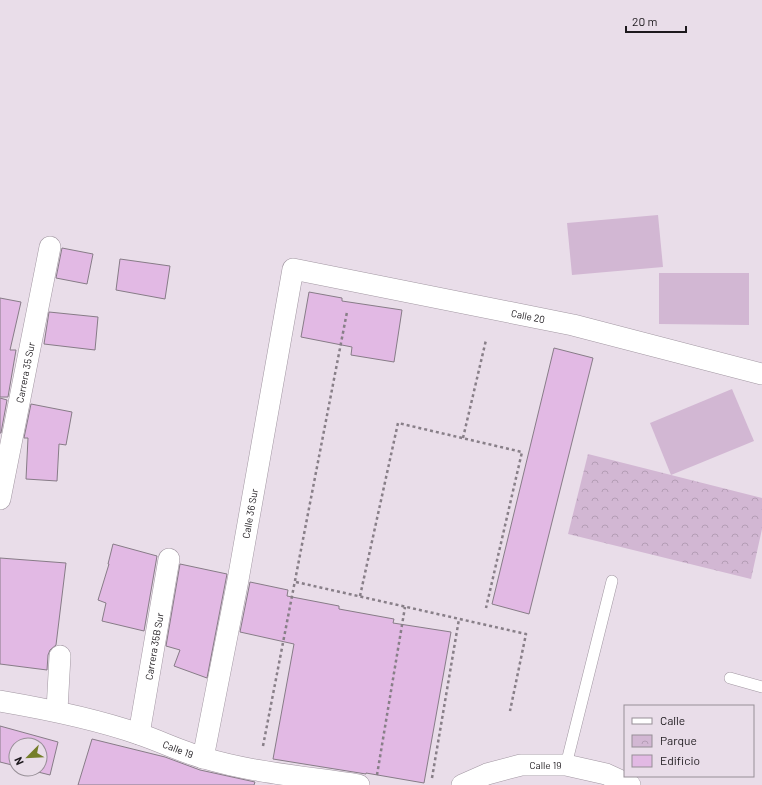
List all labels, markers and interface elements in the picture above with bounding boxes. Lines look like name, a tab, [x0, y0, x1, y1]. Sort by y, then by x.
scale bar	[626, 8, 686, 34]
text: 20 m	[632, 14, 658, 28]
street label: Calle 20	[510, 307, 546, 325]
street label: Carrera 35 Sur	[13, 341, 37, 404]
street label: Calle 36 Sur	[239, 487, 260, 539]
street label: Carrera 35B Sur	[142, 611, 166, 681]
legend	[624, 705, 754, 777]
text: Calle	[660, 713, 685, 727]
text: Parque	[660, 733, 697, 747]
north arrow	[8, 737, 48, 777]
street label: Calle 19	[161, 738, 195, 760]
text: Edificio	[660, 753, 700, 767]
text: N	[11, 755, 26, 767]
street label: Calle 19	[530, 759, 561, 771]

